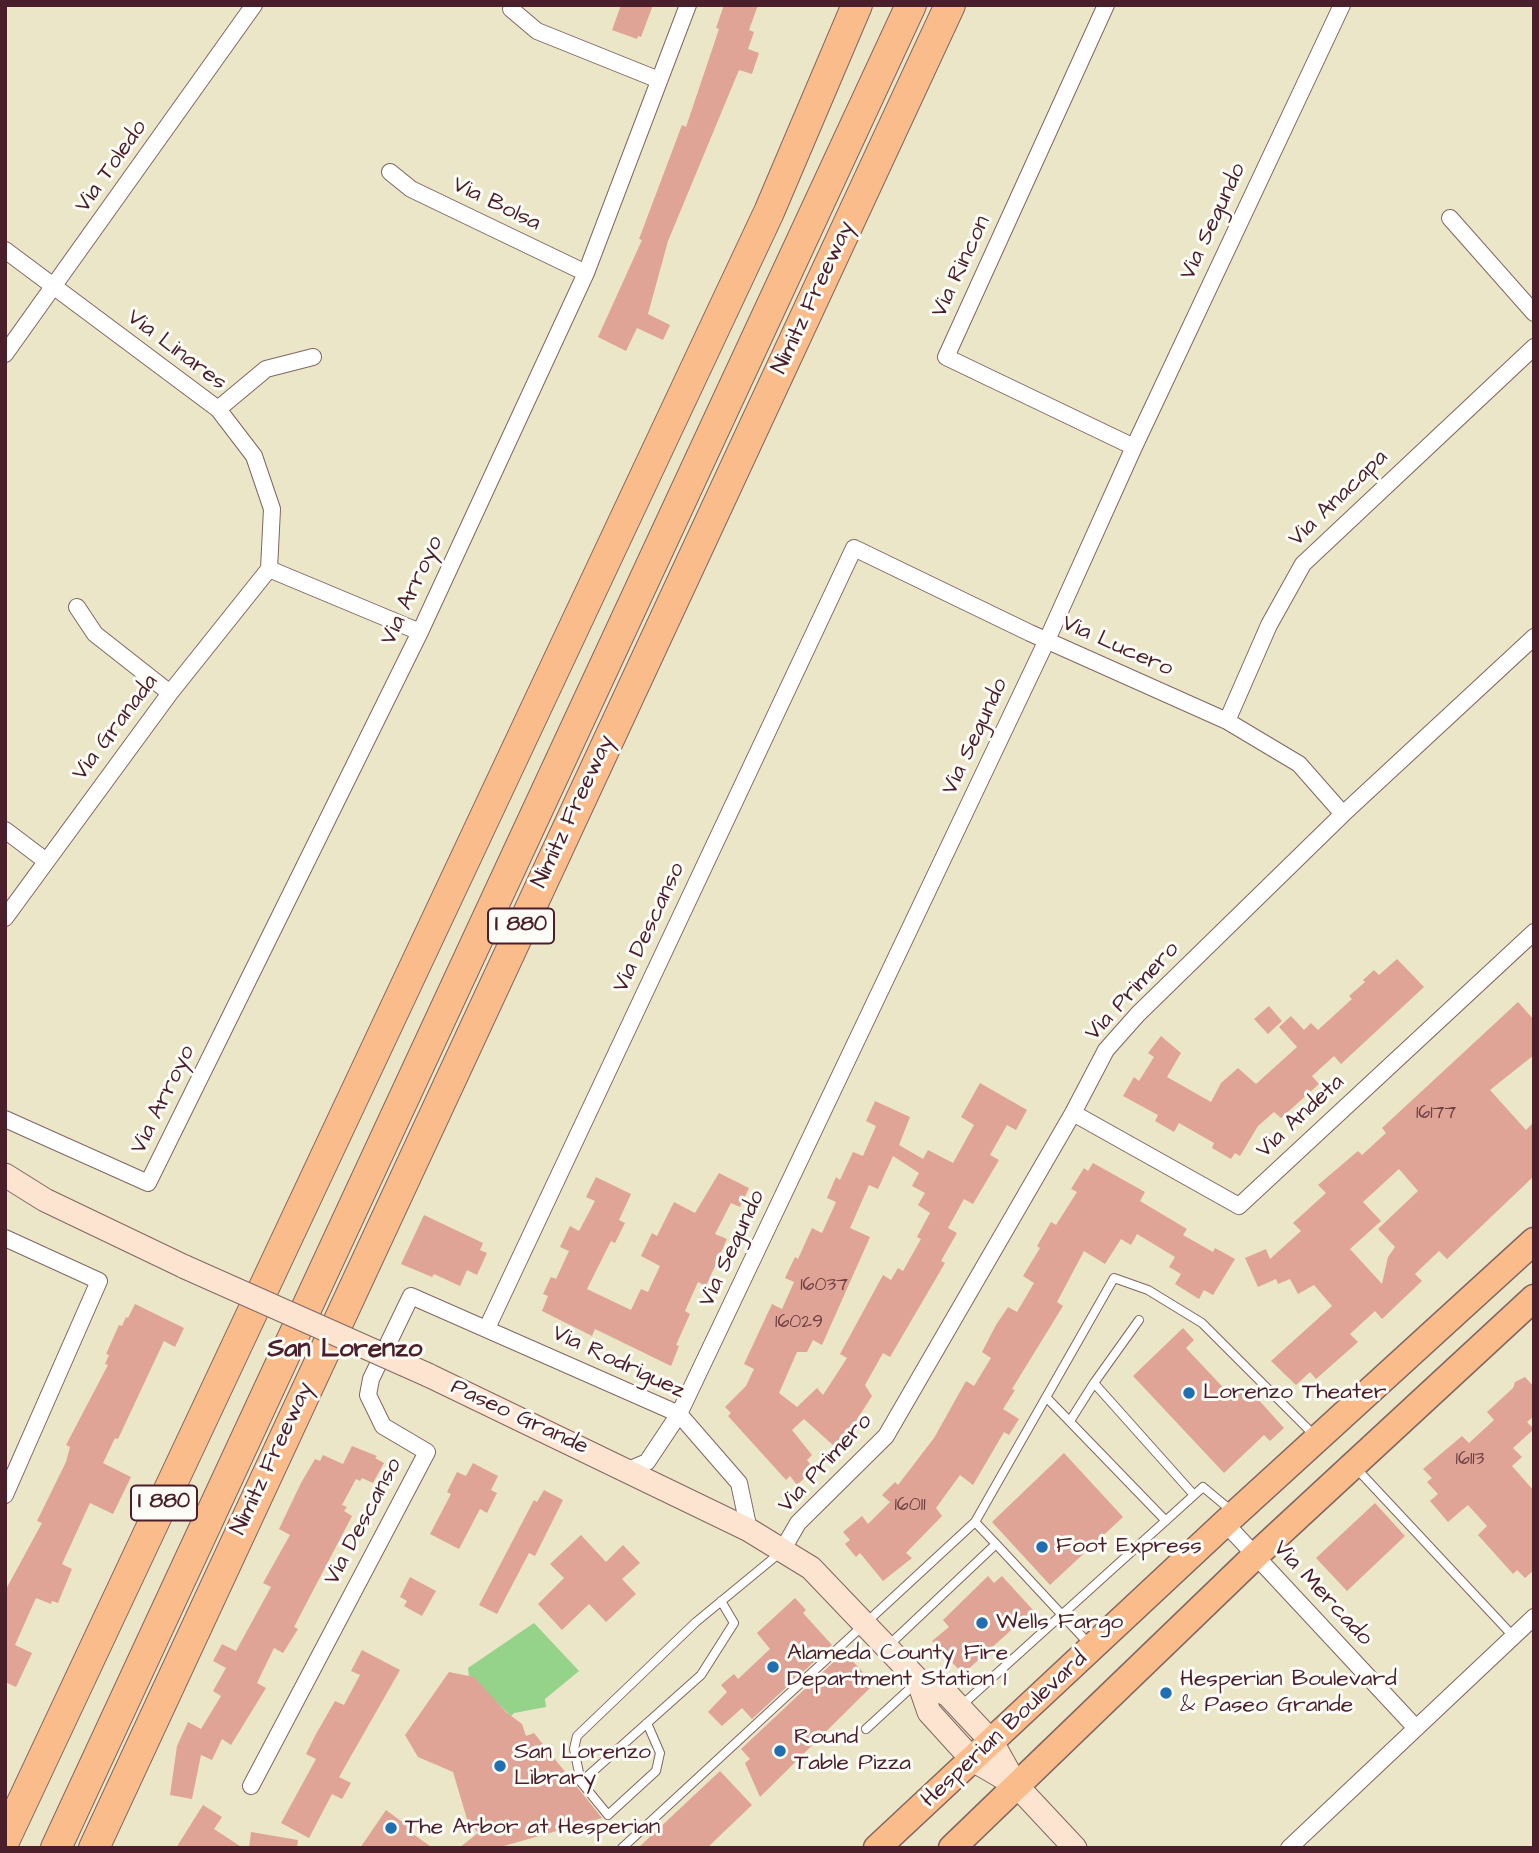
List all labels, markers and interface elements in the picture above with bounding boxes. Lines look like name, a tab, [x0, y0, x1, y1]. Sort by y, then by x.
street label: Via Toledo	[70, 115, 154, 219]
street label: Via Segundo	[1175, 159, 1253, 285]
street label: Via Bolsa	[447, 172, 545, 238]
street label: Via Rincon	[926, 212, 998, 322]
street label: Nimitz Freeway	[766, 217, 862, 379]
street label: Via Linares	[121, 304, 231, 398]
street label: Via Anacapa	[1284, 445, 1394, 553]
street label: Via Arroyo	[376, 532, 450, 650]
street label: Via Lucero	[1057, 610, 1177, 684]
street label: Via Granada	[67, 669, 165, 787]
street label: Via Segundo	[937, 674, 1015, 800]
street label: Nimitz Freeway	[526, 731, 622, 893]
street label: Via Descanso	[608, 859, 692, 997]
road number: I 880	[488, 908, 554, 944]
street label: Via Primero	[1080, 937, 1186, 1047]
street label: Via Arroyo	[126, 1041, 202, 1159]
street label: Via Andeta	[1251, 1069, 1351, 1165]
house number: 16177	[1416, 1103, 1456, 1125]
street label: Via Segundo	[694, 1186, 772, 1312]
house number: 16037	[800, 1275, 848, 1297]
house number: 16029	[775, 1312, 823, 1334]
street label: Via Rodriguez	[547, 1320, 689, 1406]
district label: San Lorenzo	[268, 1335, 422, 1367]
street label: Paseo Grande	[446, 1374, 592, 1462]
street label: Nimitz Freeway	[225, 1378, 321, 1540]
place label: Lorenzo Theater	[1203, 1379, 1386, 1407]
marker: Lorenzo Theater	[1181, 1385, 1197, 1401]
street label: Via Primero	[773, 1409, 879, 1519]
house number: 16113	[1456, 1449, 1484, 1471]
street label: Via Descanso	[319, 1454, 409, 1590]
road number: I 880	[131, 1486, 197, 1520]
house number: 16011	[894, 1495, 926, 1517]
place label: Foot Express	[1056, 1533, 1202, 1561]
street label: Via Mercado	[1266, 1536, 1378, 1652]
marker: Foot Express	[1034, 1539, 1050, 1555]
place label: Wells Fargo	[996, 1609, 1123, 1637]
marker: Wells Fargo	[974, 1615, 990, 1631]
place label: Alameda County Fire Department Station 1	[787, 1640, 1008, 1694]
street label: Hesperian Boulevard	[916, 1646, 1094, 1814]
marker: Alameda County Fire Department Station 1	[765, 1659, 781, 1675]
place label: Hesperian Boulevard & Paseo Grande	[1180, 1666, 1397, 1720]
marker: Hesperian Boulevard & Paseo Grande	[1158, 1685, 1174, 1701]
place label: Round Table Pizza	[794, 1724, 911, 1778]
place label: San Lorenzo Library	[514, 1739, 651, 1793]
marker: Round Table Pizza	[772, 1743, 788, 1759]
marker: San Lorenzo Library	[492, 1758, 508, 1774]
place label: The Arbor at Hesperian	[405, 1814, 660, 1842]
marker: The Arbor at Hesperian	[383, 1820, 399, 1836]

